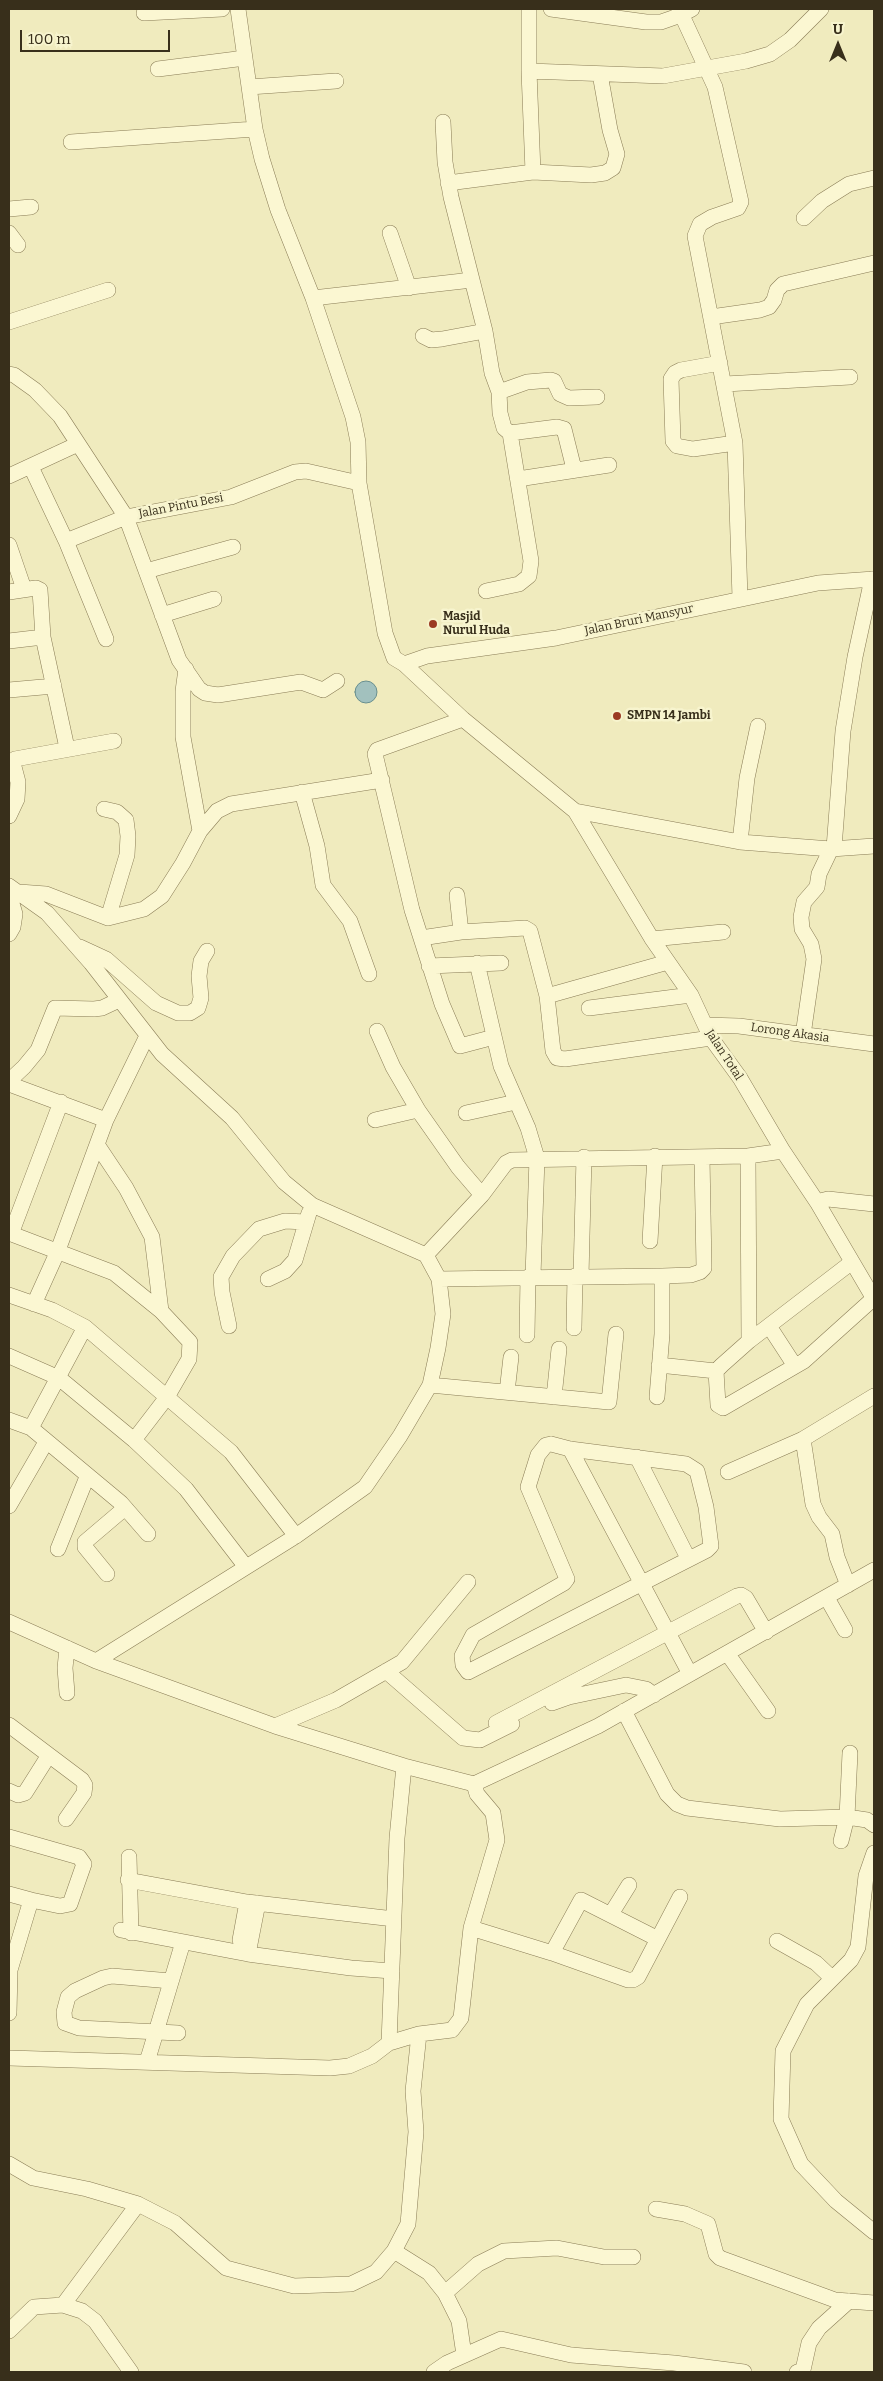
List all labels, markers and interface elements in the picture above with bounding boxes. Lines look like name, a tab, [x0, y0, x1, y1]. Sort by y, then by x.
scale bar	[22, 20, 172, 52]
north arrow	[813, 20, 863, 70]
text: U	[833, 21, 843, 38]
text: 100 m	[28, 30, 71, 48]
street label: Jalan Pintu Besi	[137, 491, 225, 521]
street label: Jalan Bruri Mansyur	[583, 601, 695, 639]
place label: Masjid Nurul Huda	[443, 610, 510, 638]
marker: Masjid Nurul Huda	[427, 618, 439, 630]
place label: SMPN 14 Jambi	[627, 709, 711, 723]
marker: SMPN 14 Jambi	[611, 710, 623, 722]
street label: Lorong Akasia	[750, 1020, 830, 1046]
street label: Jalan Total	[702, 1027, 746, 1083]

